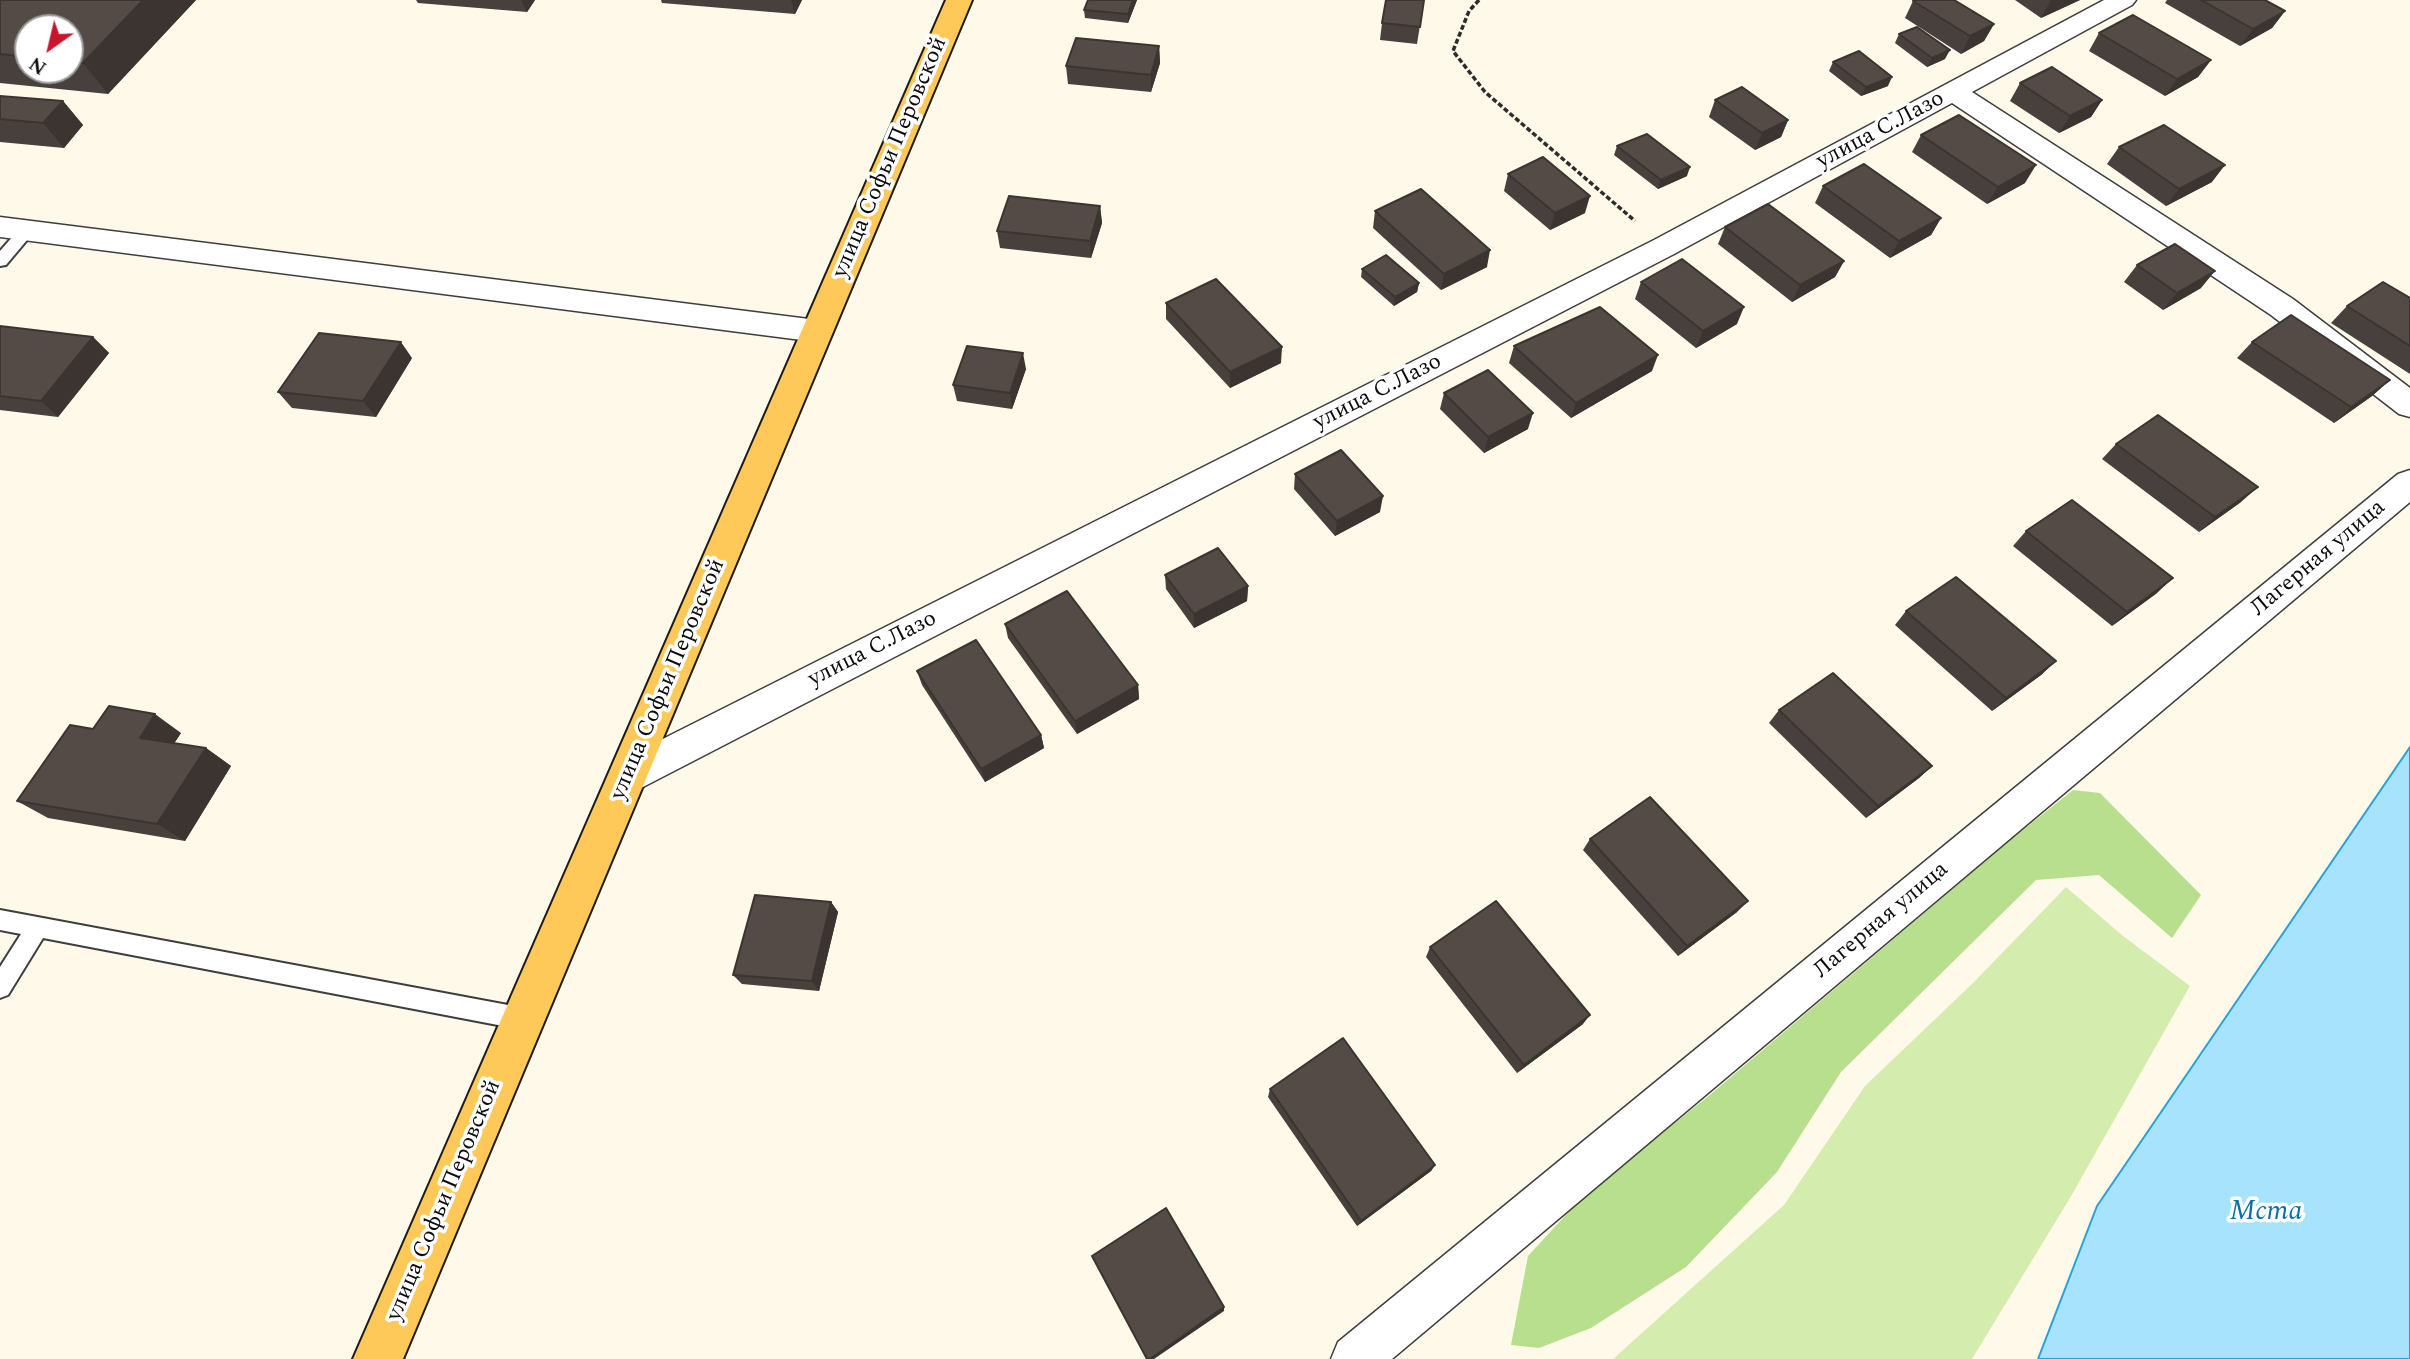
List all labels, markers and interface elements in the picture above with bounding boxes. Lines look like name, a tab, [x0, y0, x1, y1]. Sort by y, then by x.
north arrow	[14, 14, 84, 84]
street label: улица Софьи Перовской	[828, 33, 954, 283]
text: N	[24, 49, 53, 82]
street label: улица С.Лазо	[1812, 86, 1950, 176]
street label: улица С.Лазо	[1309, 349, 1447, 437]
street label: Лагерная улица	[2246, 495, 2392, 623]
street label: улица Софьи Перовской	[606, 555, 732, 805]
street label: улица С.Лазо	[804, 606, 942, 694]
street label: Лагерная улица	[1809, 857, 1955, 985]
street label: улица Софьи Перовской	[382, 1076, 508, 1326]
water label: Мста	[2230, 1197, 2302, 1231]

